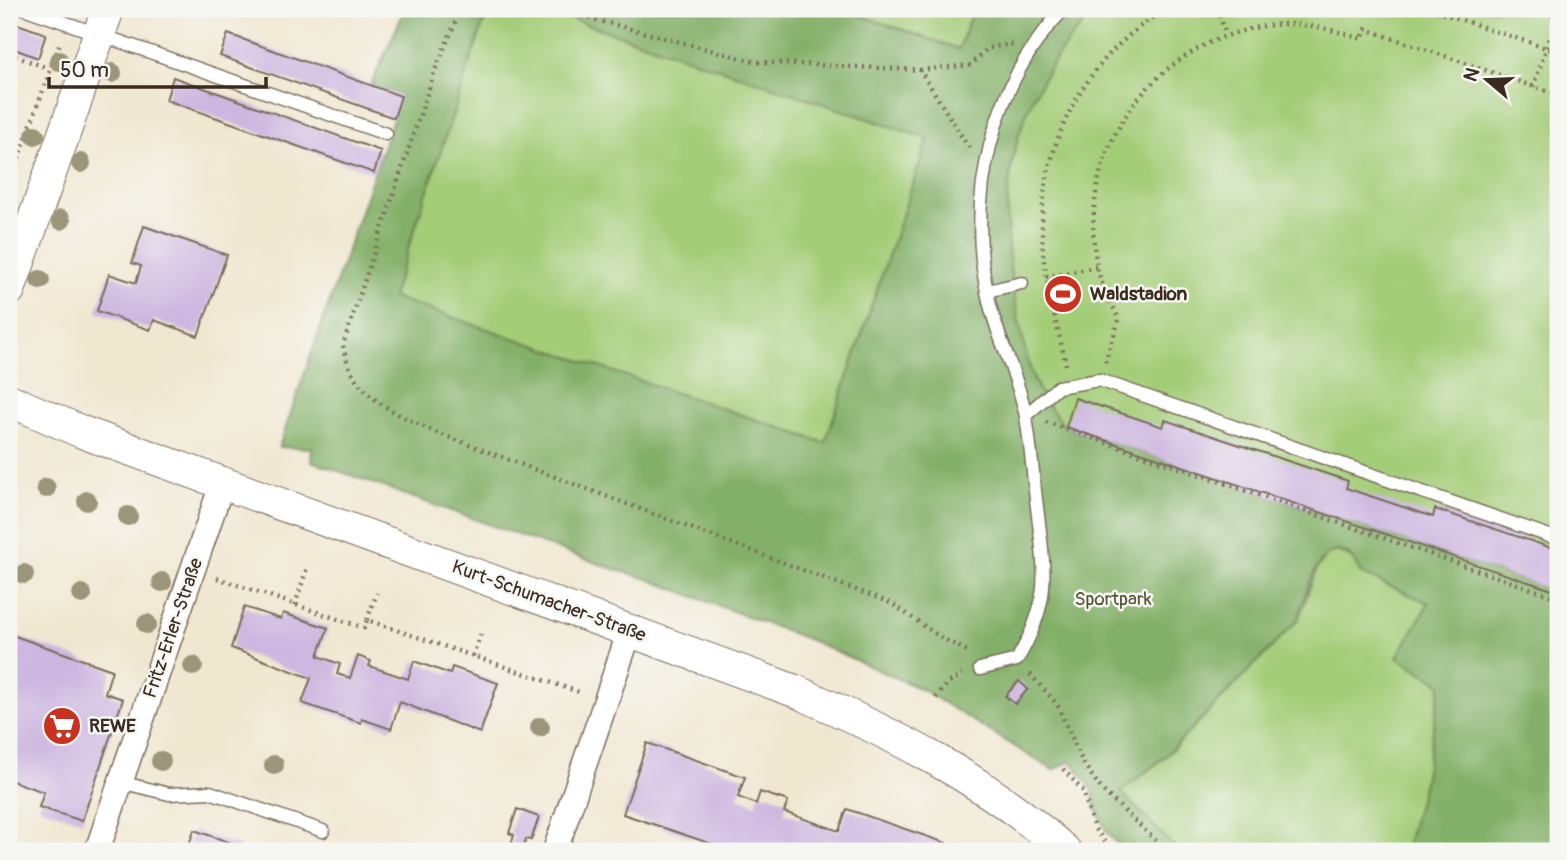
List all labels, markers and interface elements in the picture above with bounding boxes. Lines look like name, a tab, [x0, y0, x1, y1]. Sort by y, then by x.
scale bar	[49, 46, 266, 90]
north arrow	[1452, 46, 1522, 116]
text: 50 m	[60, 57, 109, 84]
text: N	[1458, 65, 1485, 85]
sports icon: Waldstadion	[1042, 273, 1084, 315]
place label: Waldstadion	[1090, 282, 1188, 306]
street label: Fritz-Erler-Straße	[138, 554, 208, 701]
street label: Kurt-Schumacher-Straße	[449, 555, 650, 648]
park label: Sportpark	[1074, 587, 1152, 611]
supermarket icon: REWE	[41, 705, 83, 747]
place label: REWE	[89, 714, 136, 738]

